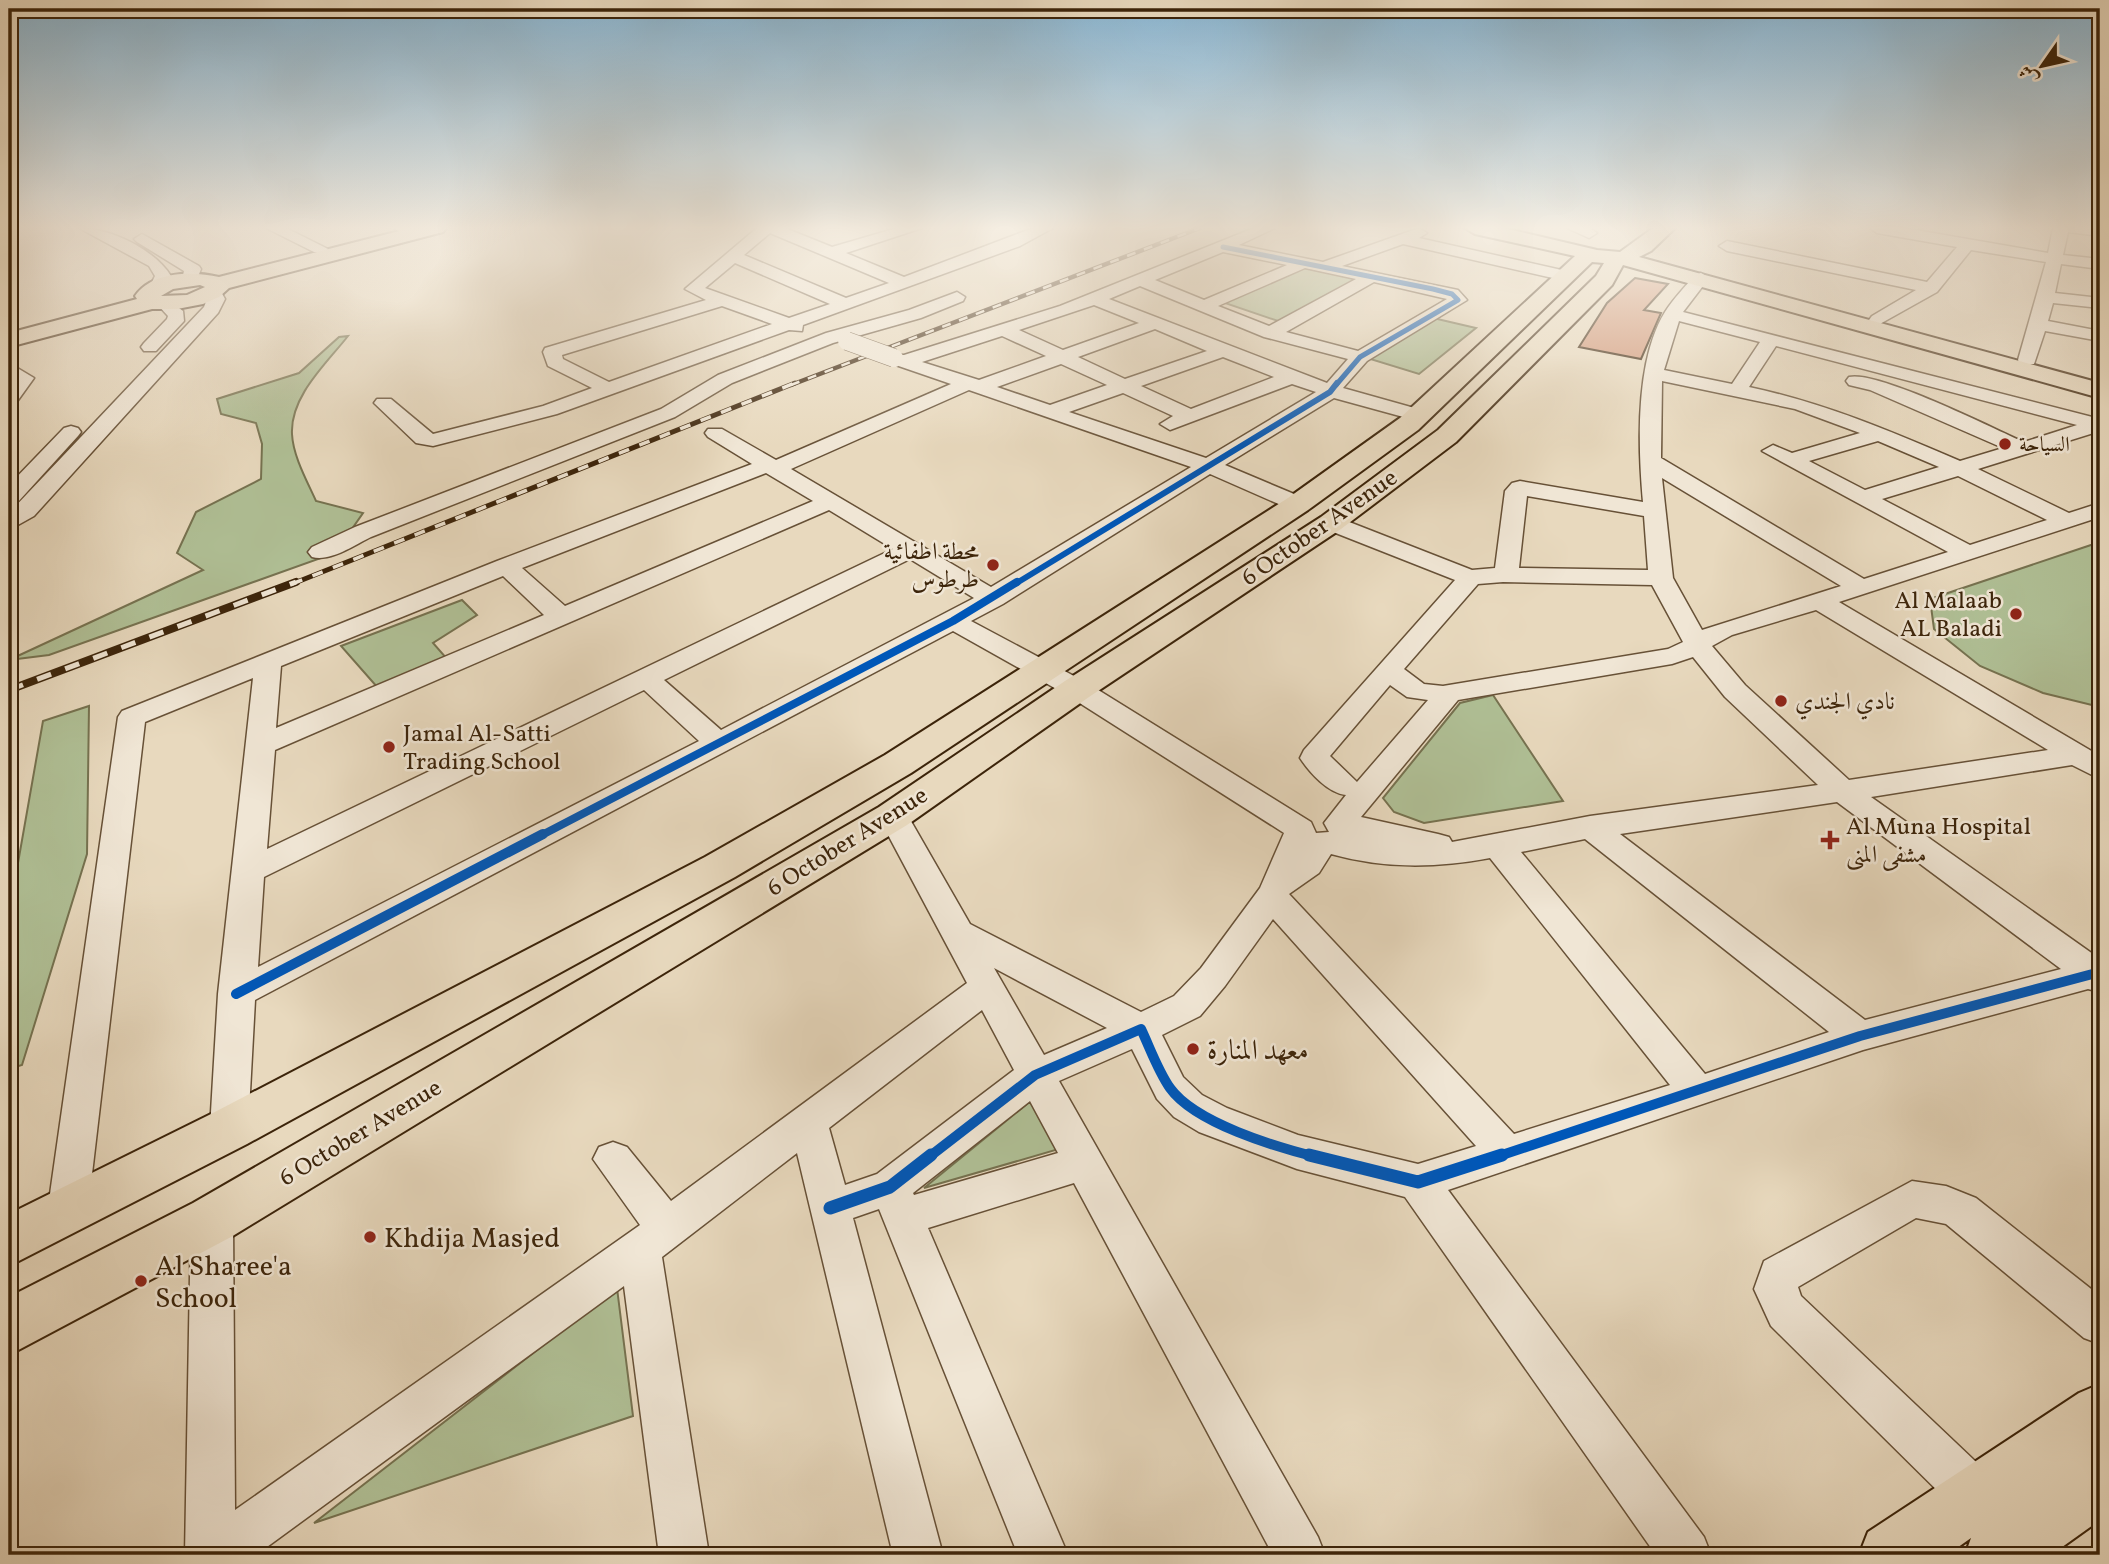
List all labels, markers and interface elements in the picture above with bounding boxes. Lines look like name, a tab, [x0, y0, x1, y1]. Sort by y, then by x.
north arrow	[2008, 32, 2078, 102]
text: ش	[2014, 59, 2046, 89]
place label: السياحة	[2019, 431, 2070, 460]
marker: السياحة	[1997, 436, 2013, 452]
street label: 6 October Avenue	[1235, 462, 1405, 595]
place label: محطة اطفائية طرطوس	[884, 536, 979, 598]
marker: محطة اطفائية طرطوس	[985, 557, 1001, 573]
place label: Al Malaab AL Baladi	[1895, 585, 2002, 647]
marker: Al Malaab AL Baladi	[2008, 606, 2024, 622]
place label: نادي الجندي	[1795, 686, 1895, 720]
marker: نادي الجندي	[1773, 693, 1789, 709]
place label: Jamal Al-Satti Trading School	[403, 718, 560, 780]
marker: Jamal Al-Satti Trading School	[381, 739, 397, 755]
street label: 6 October Avenue	[761, 780, 935, 906]
place label: Al Muna Hospital مشفى المنى	[1846, 811, 2031, 873]
marker: Al Muna Hospital مشفى المنى	[1820, 830, 1840, 850]
place label: معهد المنارة	[1207, 1032, 1309, 1071]
marker: معهد المنارة	[1185, 1041, 1201, 1057]
street label: 6 October Avenue	[274, 1072, 449, 1196]
place label: Khdija Masjed	[384, 1220, 560, 1259]
marker: Khdija Masjed	[362, 1229, 378, 1245]
place label: Al Sharee'a School	[155, 1248, 292, 1319]
marker: Al Sharee'a School	[133, 1273, 149, 1289]

